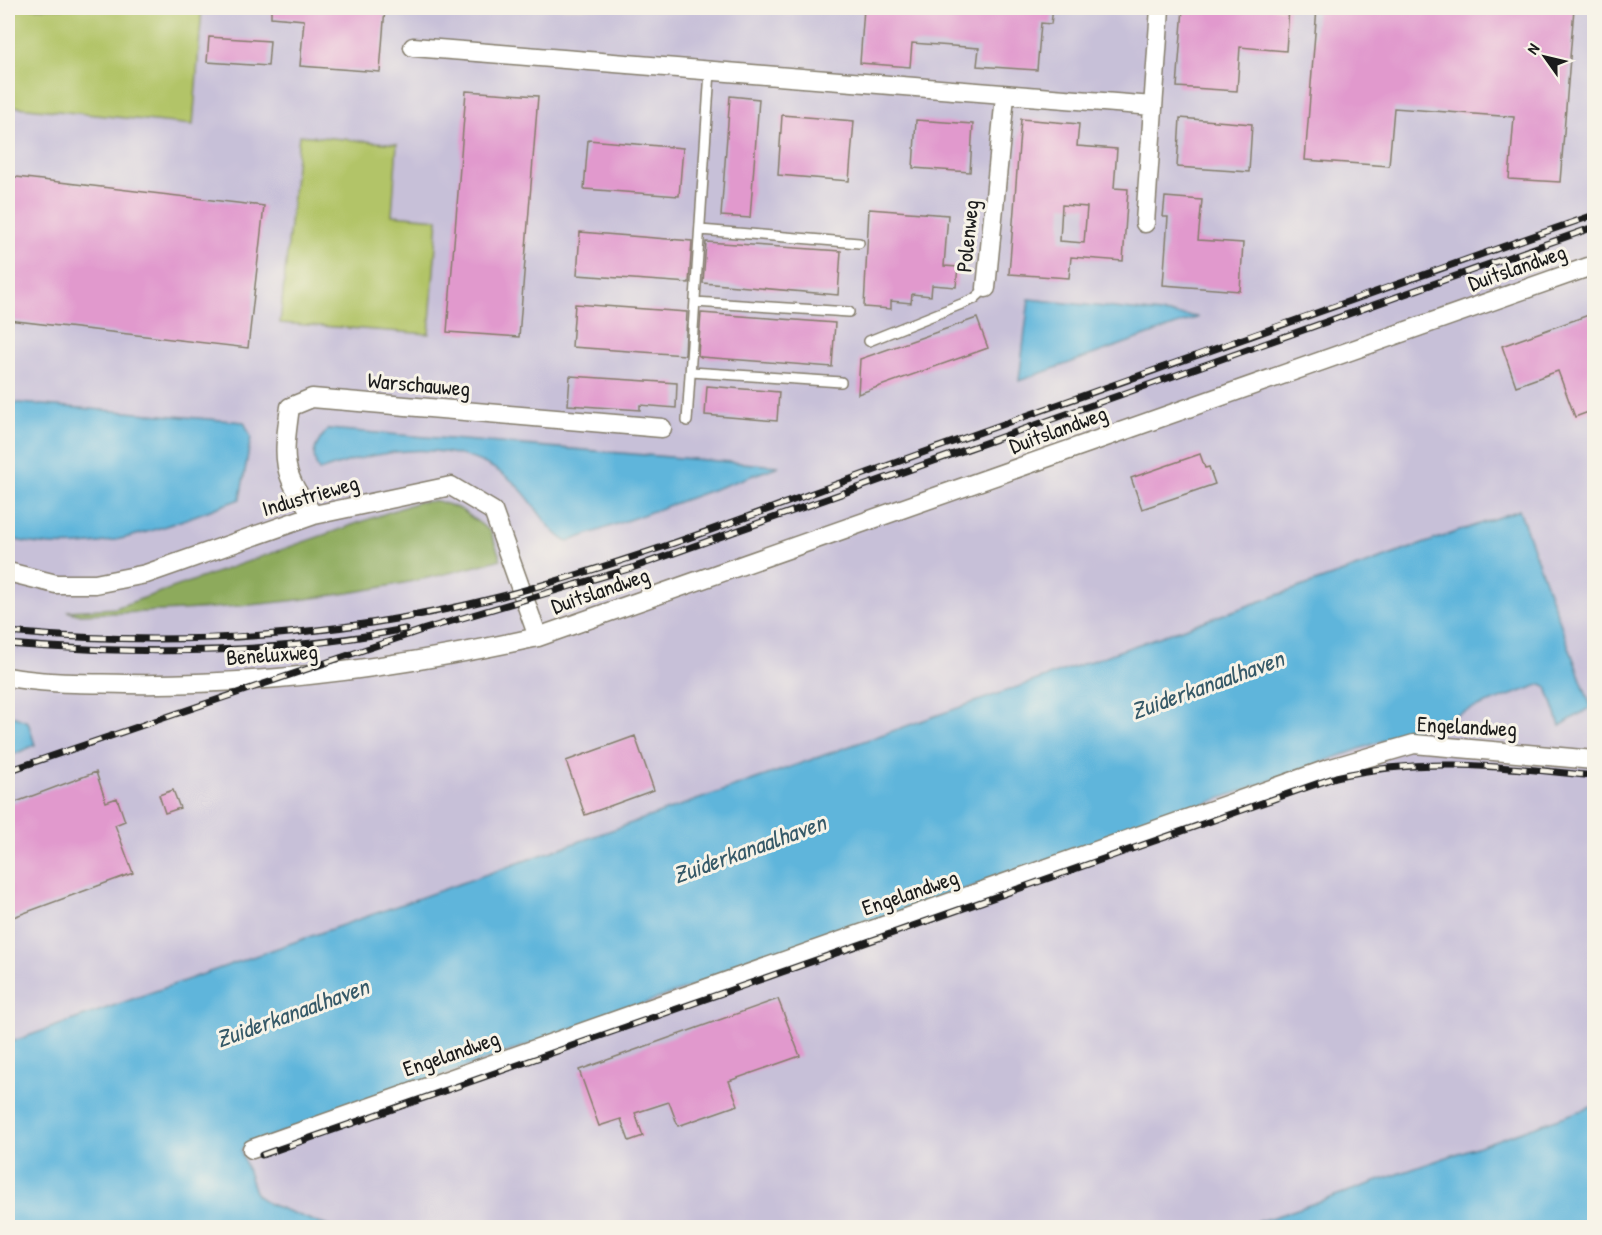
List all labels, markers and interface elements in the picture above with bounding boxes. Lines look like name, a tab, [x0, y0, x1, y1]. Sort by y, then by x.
north arrow	[1515, 27, 1575, 87]
text: N	[1521, 39, 1544, 58]
street label: Polenweg	[948, 198, 986, 274]
street label: Duitslandweg	[1464, 236, 1570, 298]
street label: Warschauweg	[366, 365, 472, 403]
street label: Duitslandweg	[1005, 397, 1111, 461]
street label: Industrieweg	[258, 467, 362, 523]
street label: Duitslandweg	[547, 559, 653, 621]
street label: Beneluxweg	[225, 636, 319, 672]
water label: Zuiderkanaalhaven	[1126, 641, 1290, 726]
street label: Engelandweg	[1416, 708, 1518, 744]
water label: Zuiderkanaalhaven	[668, 805, 832, 890]
street label: Engelandweg	[858, 862, 962, 922]
water label: Zuiderkanaalhaven	[211, 969, 375, 1054]
street label: Engelandweg	[399, 1023, 503, 1083]

